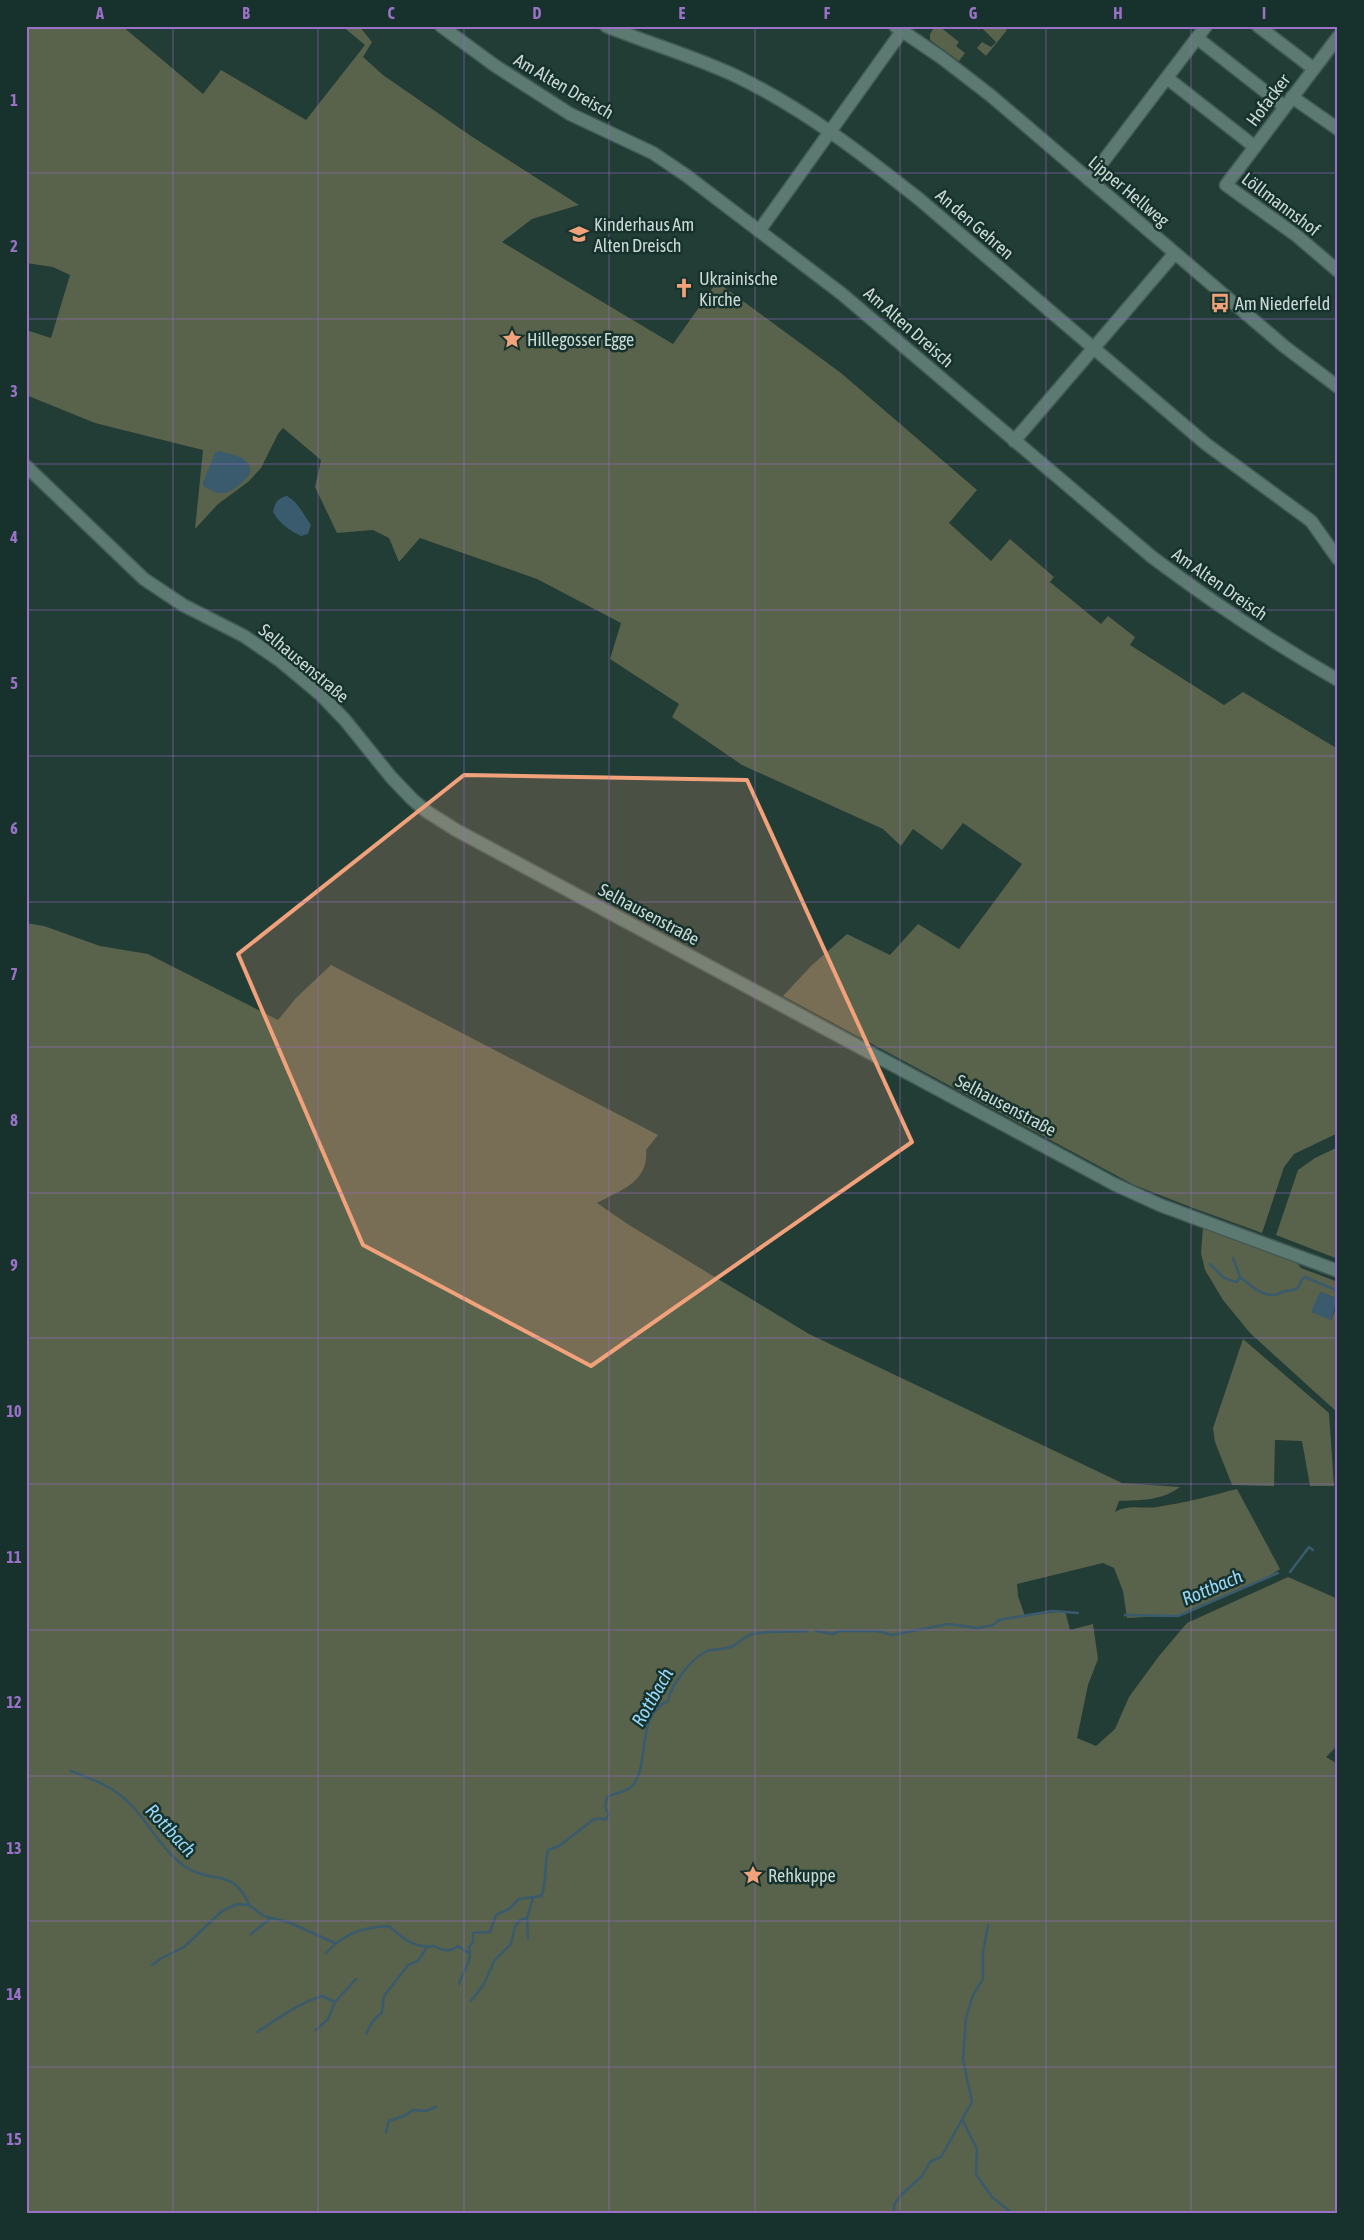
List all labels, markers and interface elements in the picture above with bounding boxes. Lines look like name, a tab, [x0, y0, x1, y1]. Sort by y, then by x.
text: A	[95, 4, 104, 22]
text: B	[242, 4, 250, 22]
text: C	[387, 4, 395, 22]
text: D	[533, 4, 542, 22]
text: E	[679, 4, 686, 22]
text: F	[824, 4, 831, 22]
text: G	[969, 4, 978, 22]
text: H	[1113, 4, 1123, 22]
text: I	[1262, 4, 1266, 22]
street label: Am Alten Dreisch	[510, 49, 618, 123]
street label: Hofacker	[1242, 69, 1295, 130]
text: 1	[10, 91, 18, 109]
street label: Lipper Hellweg	[1084, 151, 1174, 231]
street label: Löllmannshof	[1238, 168, 1324, 240]
street label: An den Gehren	[932, 184, 1018, 264]
place label: Kinderhaus Am Alten Dreisch	[594, 214, 694, 256]
school or university icon: Kinderhaus Am Alten Dreisch	[568, 223, 590, 245]
text: 2	[10, 237, 18, 255]
place label: Ukrainische Kirche	[699, 268, 778, 310]
church icon: Ukrainische Kirche	[673, 277, 695, 299]
street label: Am Alten Dreisch	[860, 282, 958, 372]
bus stop icon: Am Niederfeld	[1209, 292, 1231, 314]
place label: Am Niederfeld	[1235, 293, 1330, 314]
place icon: Hillegosser Egge	[501, 328, 523, 350]
place label: Hillegosser Egge	[527, 329, 634, 350]
text: 3	[10, 382, 18, 400]
text: 4	[9, 528, 18, 546]
street label: Am Alten Dreisch	[1168, 543, 1272, 625]
street label: Selhausenstraße	[255, 619, 353, 707]
text: 5	[10, 674, 18, 692]
text: 6	[10, 819, 18, 837]
street label: Selhausenstraße	[595, 879, 703, 949]
text: 7	[10, 965, 18, 983]
street label: Selhausenstraße	[952, 1070, 1060, 1140]
text: 8	[10, 1111, 18, 1129]
text: 9	[10, 1256, 18, 1274]
text: 10	[6, 1402, 22, 1420]
text: 11	[6, 1548, 22, 1566]
water label: Rottbach	[1178, 1564, 1246, 1610]
water label: Rottbach	[627, 1664, 677, 1730]
text: 12	[6, 1693, 22, 1711]
water label: Rottbach	[141, 1799, 201, 1861]
text: 13	[6, 1839, 22, 1857]
place icon: Rehkuppe	[742, 1864, 764, 1886]
place label: Rehkuppe	[768, 1865, 836, 1886]
text: 14	[6, 1985, 22, 2003]
text: 15	[6, 2130, 22, 2148]

